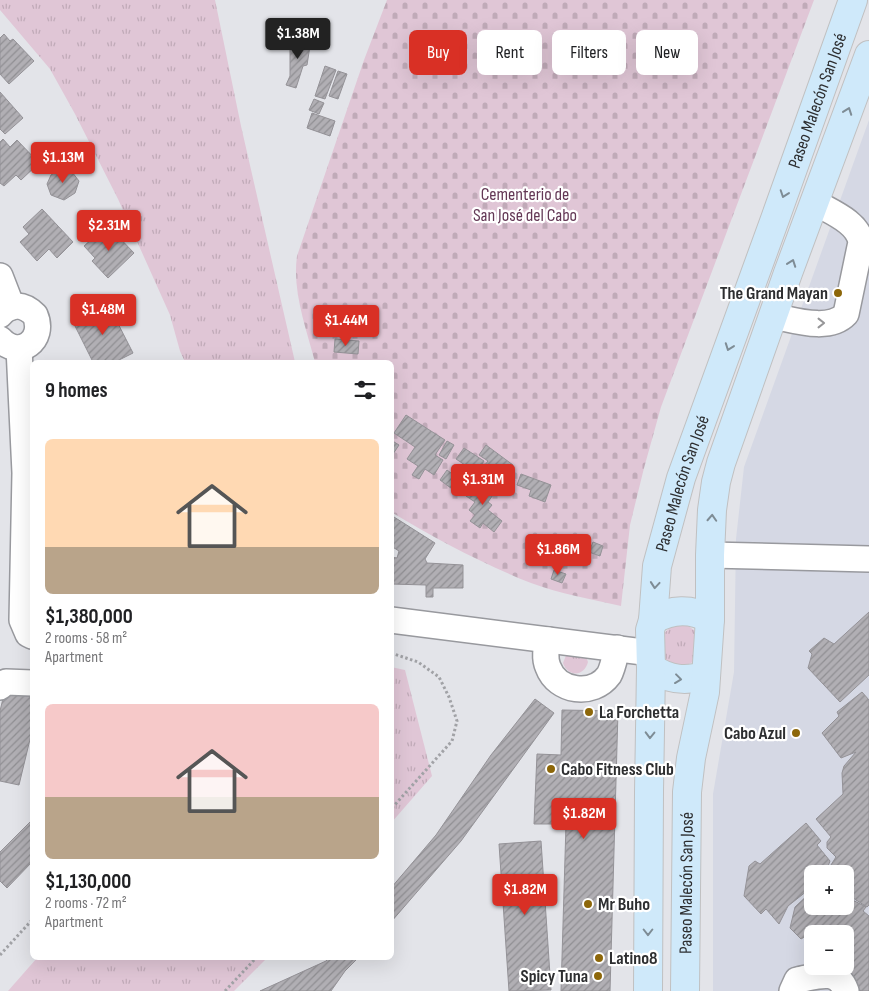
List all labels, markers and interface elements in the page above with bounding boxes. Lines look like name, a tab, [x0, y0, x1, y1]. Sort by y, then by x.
pin: $1.38M	[257, 18, 339, 60]
text: $1.38M	[276, 24, 320, 43]
chip: Buy	[409, 30, 467, 75]
chip: Rent	[477, 30, 542, 75]
chip: Filters	[552, 30, 626, 75]
chip: New	[636, 30, 698, 75]
street label: Paseo Malecón San José	[783, 30, 851, 171]
one-way arrow	[842, 107, 852, 116]
pin: $1.13M	[22, 142, 104, 184]
text: $1.13M	[42, 148, 84, 167]
park label: Cementerio de San José del Cabo	[473, 184, 577, 226]
one-way arrow	[780, 190, 790, 198]
pin: $2.31M	[68, 210, 150, 252]
text: $2.31M	[88, 216, 130, 235]
one-way arrow	[786, 260, 796, 268]
place label: The Grand Mayan	[720, 283, 828, 304]
marker: The Grand Mayan	[832, 287, 844, 299]
pin: $1.48M	[62, 294, 144, 336]
text: $1.48M	[81, 300, 125, 319]
pin: $1.44M	[305, 304, 387, 347]
text: $1.44M	[324, 311, 368, 330]
one-way arrow	[818, 318, 825, 328]
one-way arrow	[725, 342, 735, 351]
icon: filters	[351, 376, 379, 404]
text: 9 homes	[45, 378, 108, 403]
street label: Paseo Malecón San José	[651, 412, 713, 554]
pin: $1.31M	[442, 464, 524, 506]
text: $1.31M	[462, 470, 504, 489]
icon: home	[167, 471, 257, 561]
one-way arrow	[706, 514, 717, 522]
pin: $1.86M	[517, 534, 599, 576]
text: $1.86M	[536, 540, 580, 559]
one-way arrow	[650, 582, 661, 590]
text: $1,380,000	[45, 604, 133, 629]
text: 2 rooms · 58 m²	[45, 629, 127, 648]
text: Apartment	[45, 648, 103, 667]
one-way arrow	[673, 673, 682, 683]
place label: La Forchetta	[599, 702, 679, 723]
marker: La Forchetta	[583, 706, 595, 718]
place label: Cabo Azul	[724, 723, 786, 744]
marker: Cabo Azul	[790, 727, 802, 739]
one-way arrow	[645, 731, 655, 739]
icon: home	[167, 736, 257, 826]
place label: Cabo Fitness Club	[561, 759, 674, 780]
marker: Cabo Fitness Club	[545, 763, 557, 775]
pin: $1.82M	[543, 798, 625, 840]
text: $1.82M	[562, 804, 606, 823]
street label: Paseo Malecón San José	[675, 812, 697, 954]
map controls	[804, 865, 854, 975]
button: +	[804, 865, 854, 915]
text: $1,130,000	[45, 869, 131, 894]
pin: $1.82M	[484, 874, 566, 916]
text: $1.82M	[503, 880, 547, 899]
text: 2 rooms · 72 m²	[45, 894, 127, 913]
place label: Mr Buho	[598, 894, 650, 915]
marker: Mr Buho	[582, 898, 594, 910]
text: Apartment	[45, 913, 103, 932]
button: −	[804, 925, 854, 975]
one-way arrow	[643, 928, 653, 936]
place label: Latino8	[609, 948, 658, 969]
marker: Latino8	[593, 952, 605, 964]
place label: Spicy Tuna	[520, 966, 588, 987]
marker: Spicy Tuna	[592, 970, 604, 982]

